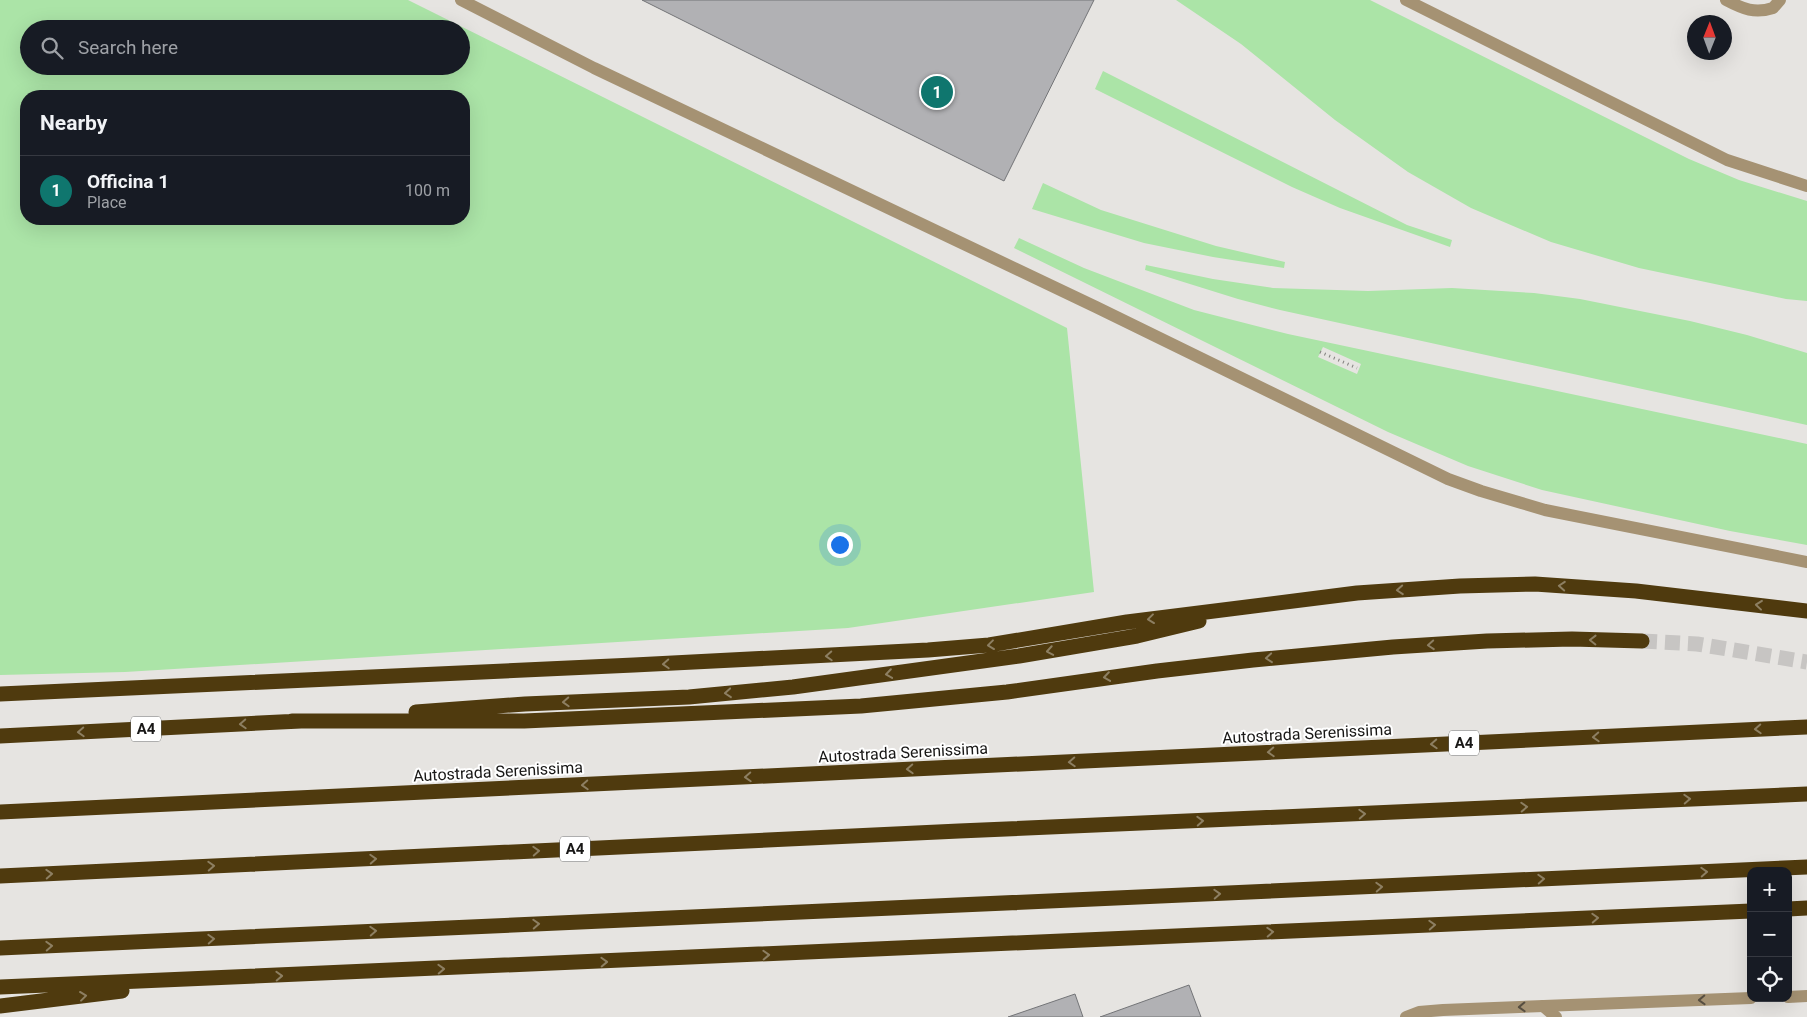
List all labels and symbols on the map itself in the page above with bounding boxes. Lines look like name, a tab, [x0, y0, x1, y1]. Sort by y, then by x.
north arrow	[1687, 15, 1732, 60]
pin: 1	[921, 73, 953, 111]
your location	[827, 532, 853, 558]
one-way arrow	[1558, 581, 1566, 592]
one-way arrow	[1396, 584, 1404, 595]
one-way arrow	[1754, 600, 1762, 611]
one-way arrow	[1147, 613, 1155, 624]
one-way arrow	[1589, 634, 1597, 645]
one-way arrow	[986, 639, 994, 650]
one-way arrow	[1426, 639, 1434, 650]
one-way arrow	[1046, 645, 1055, 655]
one-way arrow	[824, 650, 832, 661]
one-way arrow	[1264, 652, 1272, 663]
one-way arrow	[662, 658, 670, 669]
one-way arrow	[885, 668, 893, 679]
one-way arrow	[1103, 671, 1111, 682]
one-way arrow	[724, 687, 732, 698]
one-way arrow	[562, 697, 570, 708]
road number: A4	[131, 716, 161, 742]
one-way arrow	[239, 718, 247, 729]
street label: Autostrada Serenissima	[1222, 720, 1392, 747]
one-way arrow	[1754, 723, 1762, 734]
one-way arrow	[77, 726, 85, 737]
road number: A4	[1449, 730, 1479, 756]
one-way arrow	[1592, 731, 1600, 742]
street label: Autostrada Serenissima	[818, 739, 988, 766]
one-way arrow	[1429, 739, 1437, 750]
one-way arrow	[1267, 747, 1275, 758]
one-way arrow	[1068, 756, 1076, 767]
street label: Autostrada Serenissima	[413, 758, 583, 785]
one-way arrow	[906, 764, 914, 775]
one-way arrow	[743, 771, 751, 782]
one-way arrow	[581, 779, 589, 790]
one-way arrow	[1683, 794, 1691, 805]
one-way arrow	[1521, 801, 1529, 812]
one-way arrow	[1358, 809, 1366, 819]
one-way arrow	[1196, 816, 1204, 827]
road number: A4	[560, 836, 590, 862]
one-way arrow	[532, 846, 540, 856]
one-way arrow	[370, 853, 378, 864]
one-way arrow	[207, 861, 215, 872]
one-way arrow	[1700, 867, 1708, 877]
one-way arrow	[45, 869, 53, 879]
one-way arrow	[1538, 874, 1546, 885]
one-way arrow	[1375, 881, 1383, 892]
one-way arrow	[1214, 889, 1221, 899]
one-way arrow	[1591, 912, 1599, 923]
one-way arrow	[532, 919, 540, 930]
one-way arrow	[1428, 920, 1436, 930]
one-way arrow	[370, 926, 378, 937]
one-way arrow	[1266, 927, 1274, 938]
one-way arrow	[207, 933, 215, 944]
one-way arrow	[45, 941, 53, 951]
one-way arrow	[762, 949, 770, 960]
one-way arrow	[600, 956, 608, 967]
one-way arrow	[438, 963, 446, 974]
one-way arrow	[275, 970, 283, 981]
one-way arrow	[79, 991, 87, 1002]
one-way arrow	[1698, 995, 1706, 1005]
one-way arrow	[1518, 1001, 1526, 1012]

